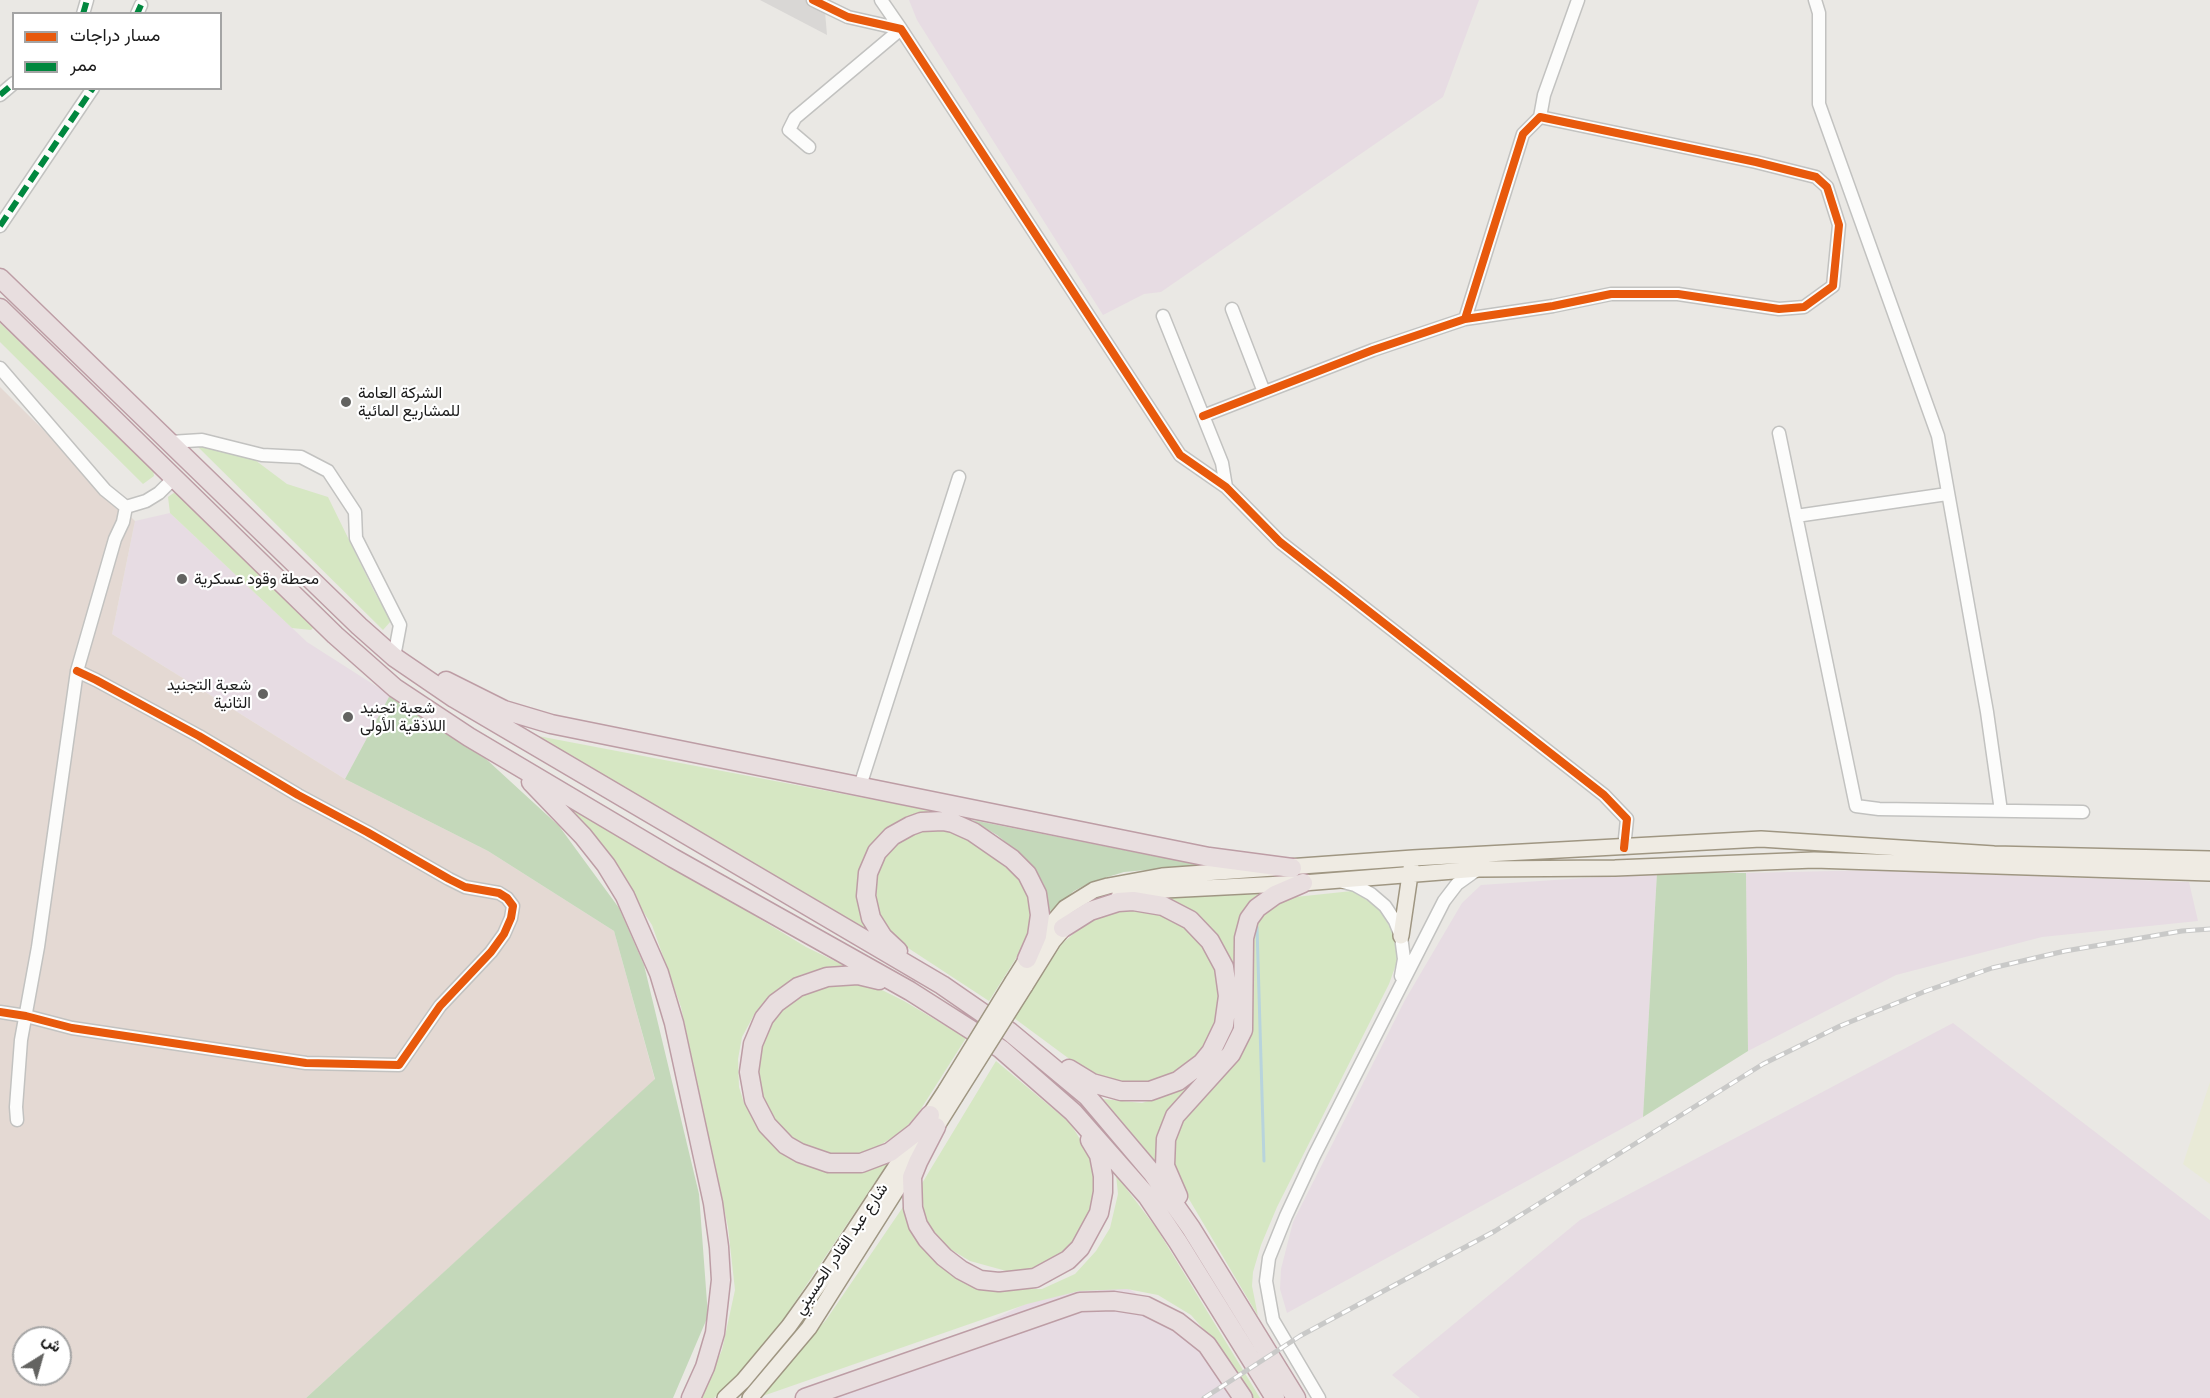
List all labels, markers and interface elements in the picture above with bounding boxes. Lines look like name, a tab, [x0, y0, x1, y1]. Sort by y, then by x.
legend	[12, 12, 222, 90]
text: مسار دراجات	[70, 24, 160, 45]
text: ممر	[70, 54, 97, 75]
place label: الشركة العامة للمشاريع المائية	[358, 383, 460, 421]
marker: الشركة العامة للمشاريع المائية	[339, 395, 353, 409]
place label: محطة وقود عسكرية	[194, 569, 319, 589]
marker: محطة وقود عسكرية	[175, 572, 189, 586]
place label: شعبة التجنيد الثانية	[167, 675, 251, 713]
marker: شعبة التجنيد الثانية	[256, 687, 270, 701]
place label: شعبة تجنيد اللاذقية الأولى	[360, 698, 446, 736]
marker: شعبة تجنيد اللاذقية الأولى	[341, 710, 355, 724]
street label: شارع عبد القادر الحسيني	[790, 1180, 892, 1318]
north arrow	[12, 1326, 72, 1386]
text: ش	[39, 1329, 65, 1356]

